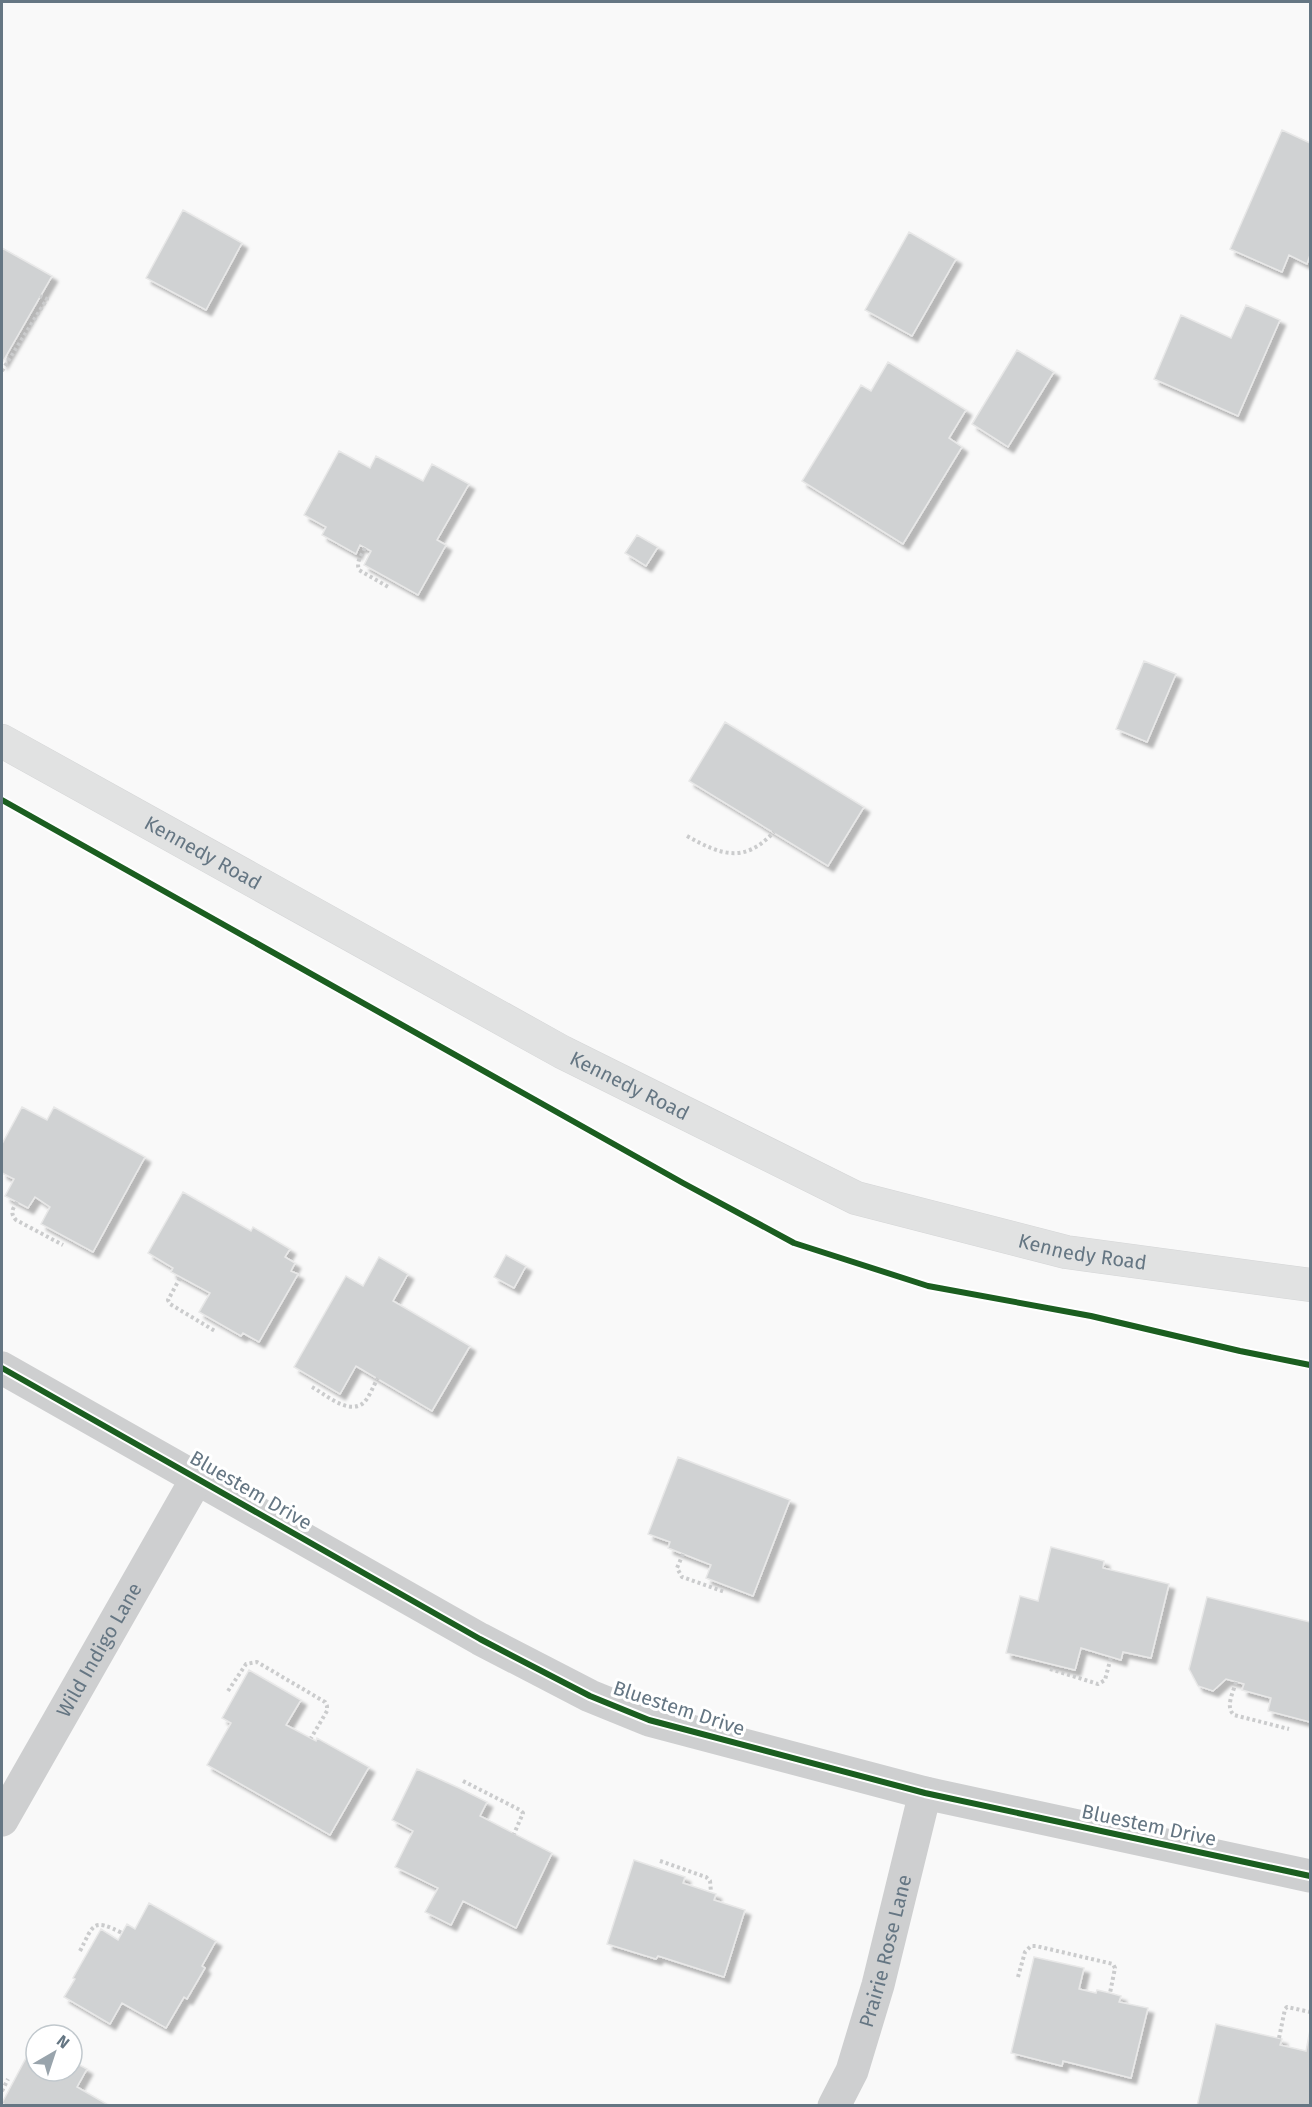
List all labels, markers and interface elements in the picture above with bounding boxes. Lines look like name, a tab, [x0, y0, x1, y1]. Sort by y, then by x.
street label: Kennedy Road	[140, 811, 266, 895]
street label: Kennedy Road	[566, 1046, 693, 1125]
street label: Kennedy Road	[1016, 1228, 1148, 1275]
street label: Bluestem Drive	[186, 1445, 316, 1535]
street label: Wild Indigo Lane	[51, 1578, 147, 1721]
street label: Bluestem Drive	[610, 1675, 748, 1741]
street label: Bluestem Drive	[1079, 1799, 1219, 1851]
street label: Prairie Rose Lane	[854, 1872, 917, 2030]
north arrow	[24, 2023, 84, 2083]
text: N	[53, 2031, 73, 2052]

